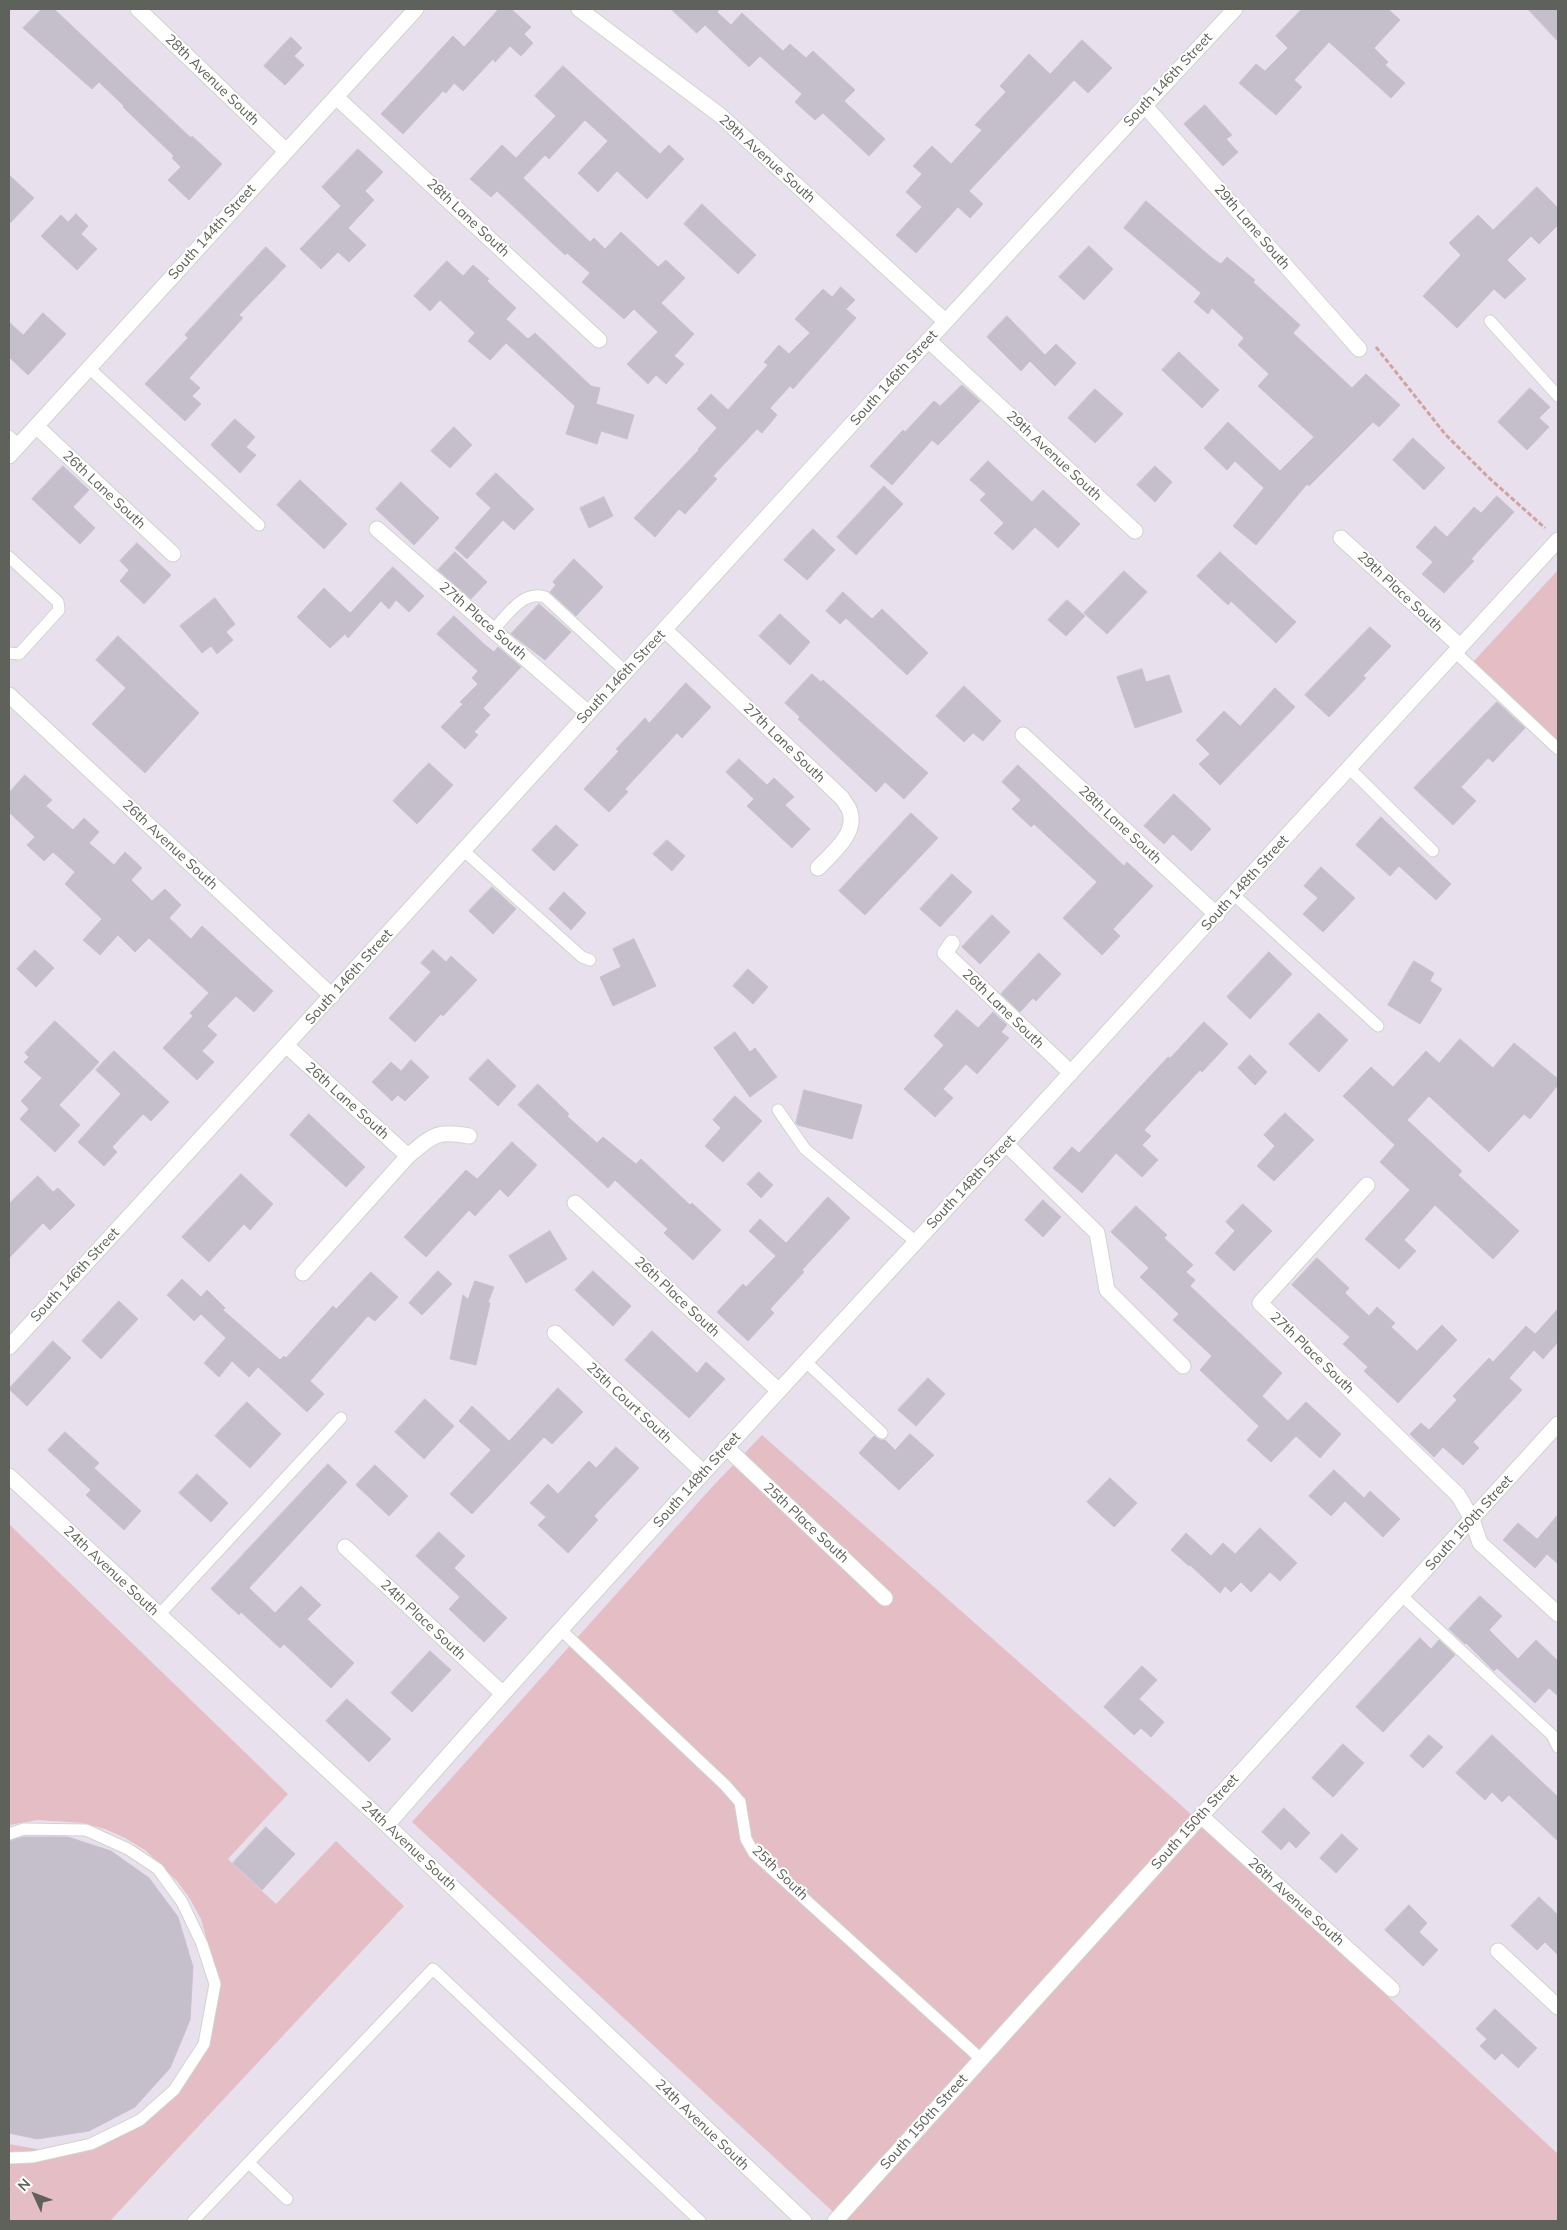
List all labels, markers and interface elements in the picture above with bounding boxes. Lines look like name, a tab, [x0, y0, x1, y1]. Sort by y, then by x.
street label: South 146th Street	[1120, 30, 1216, 130]
street label: 28th Avenue South	[162, 31, 262, 129]
street label: 29th Avenue South	[715, 111, 819, 207]
street label: 28th Lane South	[423, 175, 513, 261]
street label: South 144th Street	[165, 181, 259, 283]
street label: 29th Lane South	[1211, 181, 1293, 273]
street label: South 146th Street	[847, 327, 941, 429]
street label: 29th Avenue South	[1003, 408, 1105, 504]
street label: 26th Lane South	[59, 447, 149, 533]
street label: 29th Place South	[1354, 548, 1446, 636]
street label: 27th Place South	[436, 578, 530, 664]
street label: South 146th Street	[573, 627, 669, 727]
street label: 27th Lane South	[740, 700, 828, 786]
street label: 28th Lane South	[1075, 782, 1165, 868]
street label: 26th Avenue South	[119, 797, 221, 893]
street label: South 148th Street	[1198, 832, 1292, 934]
street label: South 146th Street	[302, 926, 396, 1028]
street label: 26th Lane South	[959, 966, 1047, 1052]
street label: 26th Lane South	[302, 1059, 392, 1143]
street label: South 148th Street	[923, 1132, 1019, 1232]
street label: South 146th Street	[27, 1225, 123, 1325]
street label: 26th Place South	[631, 1253, 723, 1341]
street label: 27th Place South	[1266, 1309, 1358, 1397]
street label: 25th Court South	[583, 1359, 675, 1447]
street label: South 148th Street	[650, 1429, 744, 1531]
street label: South 150th Street	[1422, 1472, 1516, 1574]
street label: 25th Place South	[760, 1479, 852, 1567]
street label: 24th Avenue South	[60, 1523, 162, 1619]
street label: 24th Place South	[377, 1576, 469, 1664]
street label: South 150th Street	[1148, 1771, 1242, 1873]
street label: 24th Avenue South	[358, 1798, 460, 1894]
street label: 25th South	[748, 1842, 812, 1904]
street label: 26th Avenue South	[1244, 1854, 1348, 1950]
street label: South 150th Street	[877, 2071, 971, 2173]
street label: 24th Avenue South	[652, 2076, 752, 2174]
north arrow	[10, 2170, 60, 2220]
text: N	[14, 2175, 34, 2195]

